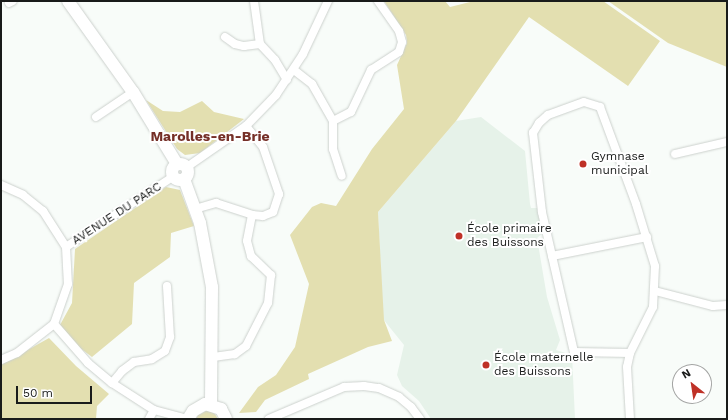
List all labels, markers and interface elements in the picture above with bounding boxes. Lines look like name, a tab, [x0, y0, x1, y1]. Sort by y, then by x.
district label: Marolles-en-Brie	[150, 128, 270, 144]
place label: Gymnase municipal	[591, 150, 648, 178]
marker: Gymnase municipal	[578, 159, 588, 169]
street label: AVENUE DU PARC	[70, 180, 164, 248]
place label: École primaire des Buissons	[467, 222, 552, 250]
marker: École primaire des Buissons	[454, 231, 464, 241]
place label: École maternelle des Buissons	[494, 351, 593, 379]
marker: École maternelle des Buissons	[481, 360, 491, 370]
north arrow	[672, 364, 712, 404]
text: N	[679, 366, 693, 382]
scale bar	[18, 378, 94, 404]
text: 50 m	[23, 386, 53, 400]

